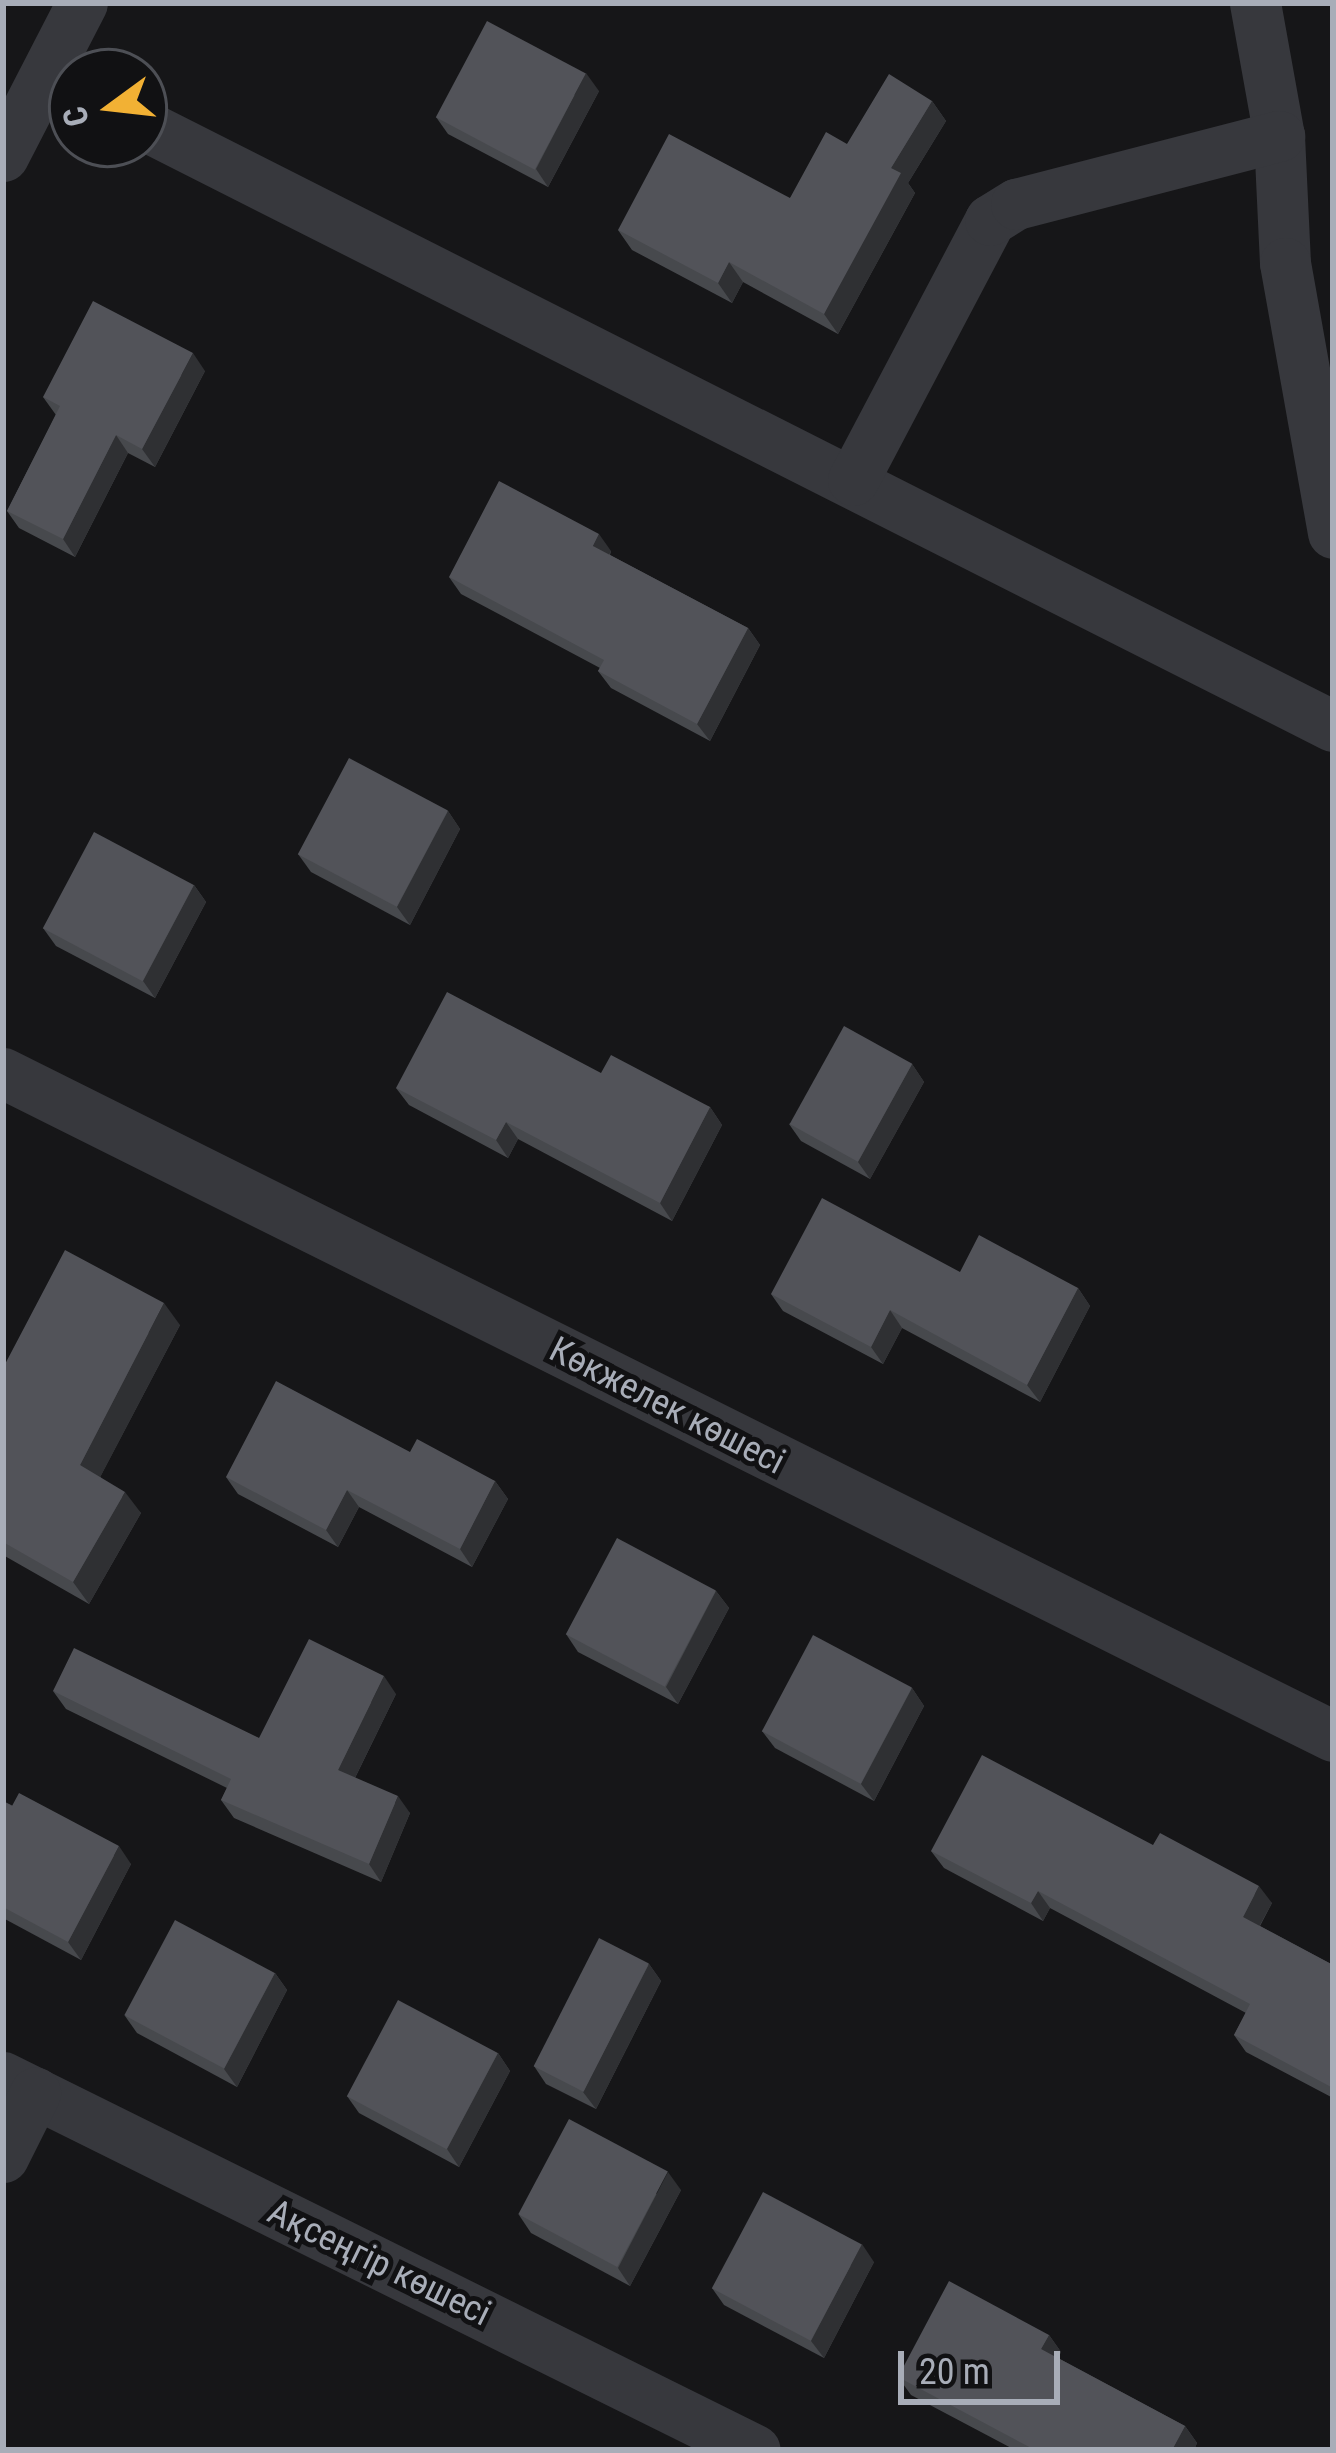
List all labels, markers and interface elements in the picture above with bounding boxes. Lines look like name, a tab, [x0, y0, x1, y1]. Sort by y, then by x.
north arrow	[48, 48, 168, 168]
text: С	[54, 103, 97, 131]
street label: Көкжелек көшесі	[542, 1328, 792, 1484]
street label: Ақсеңгір көшесі	[261, 2190, 497, 2336]
scale bar	[904, 2327, 1066, 2401]
text: 20 m	[919, 2351, 990, 2393]

